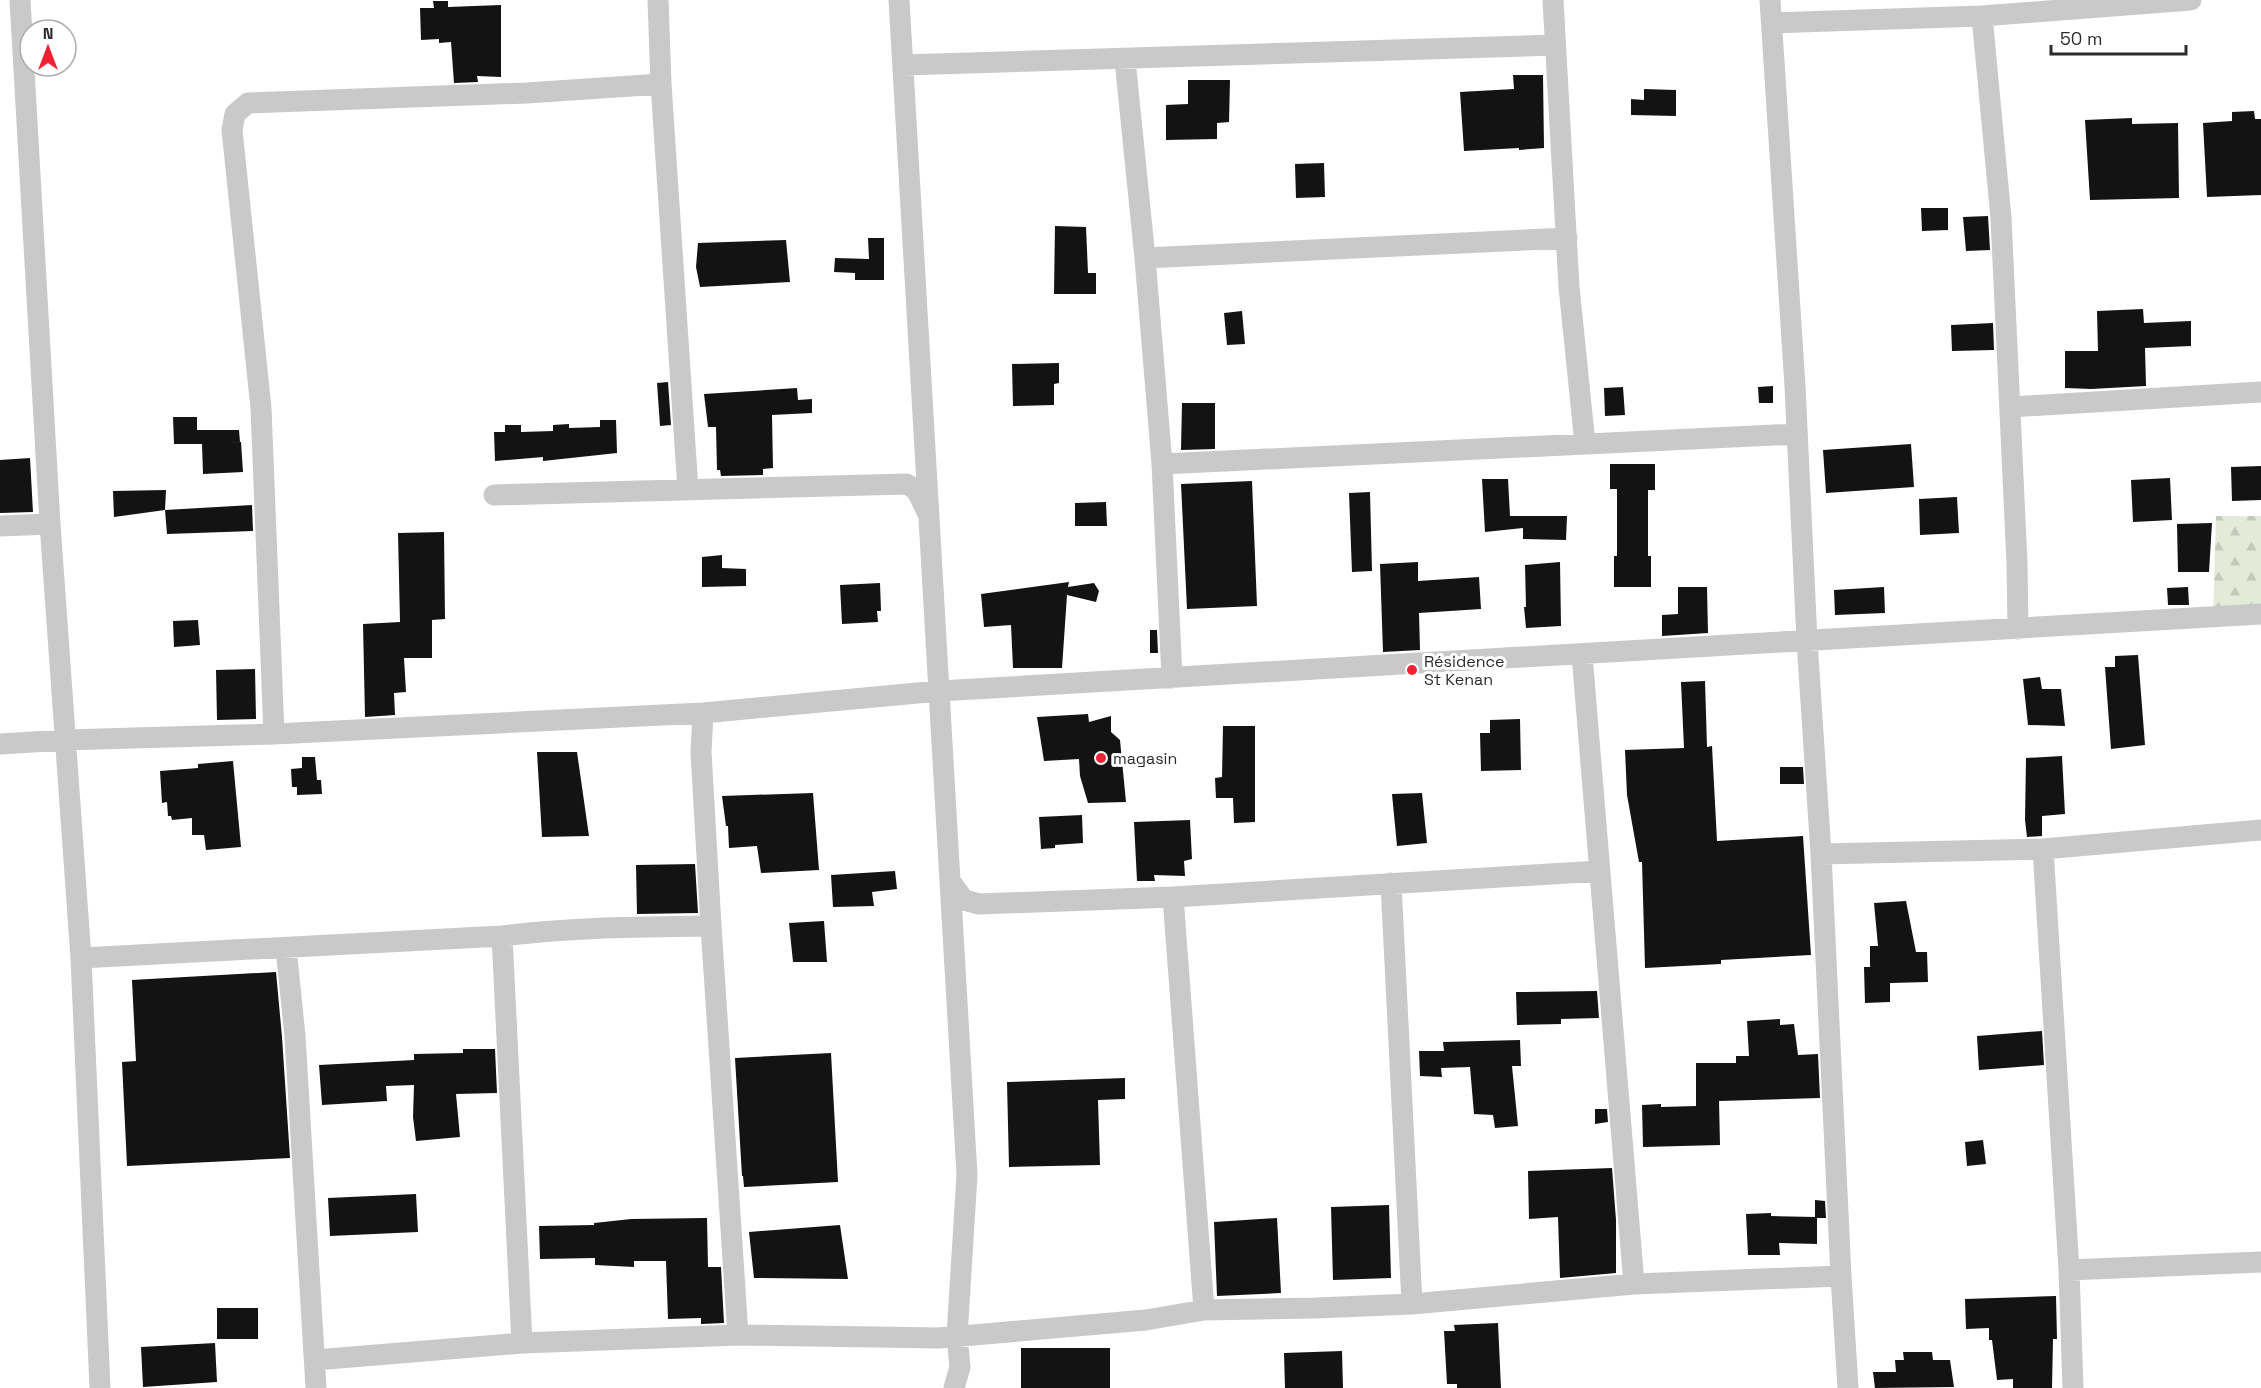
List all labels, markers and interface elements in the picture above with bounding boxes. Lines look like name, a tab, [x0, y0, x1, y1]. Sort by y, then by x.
north arrow	[18, 18, 78, 78]
scale bar	[2051, 18, 2186, 56]
text: N	[43, 23, 53, 44]
text: 50 m	[2060, 27, 2102, 50]
place label: Résidence St Kenan	[1424, 651, 1505, 690]
marker: Résidence St Kenan	[1405, 663, 1419, 677]
place label: magasin	[1113, 748, 1177, 769]
marker: magasin	[1094, 751, 1108, 765]

